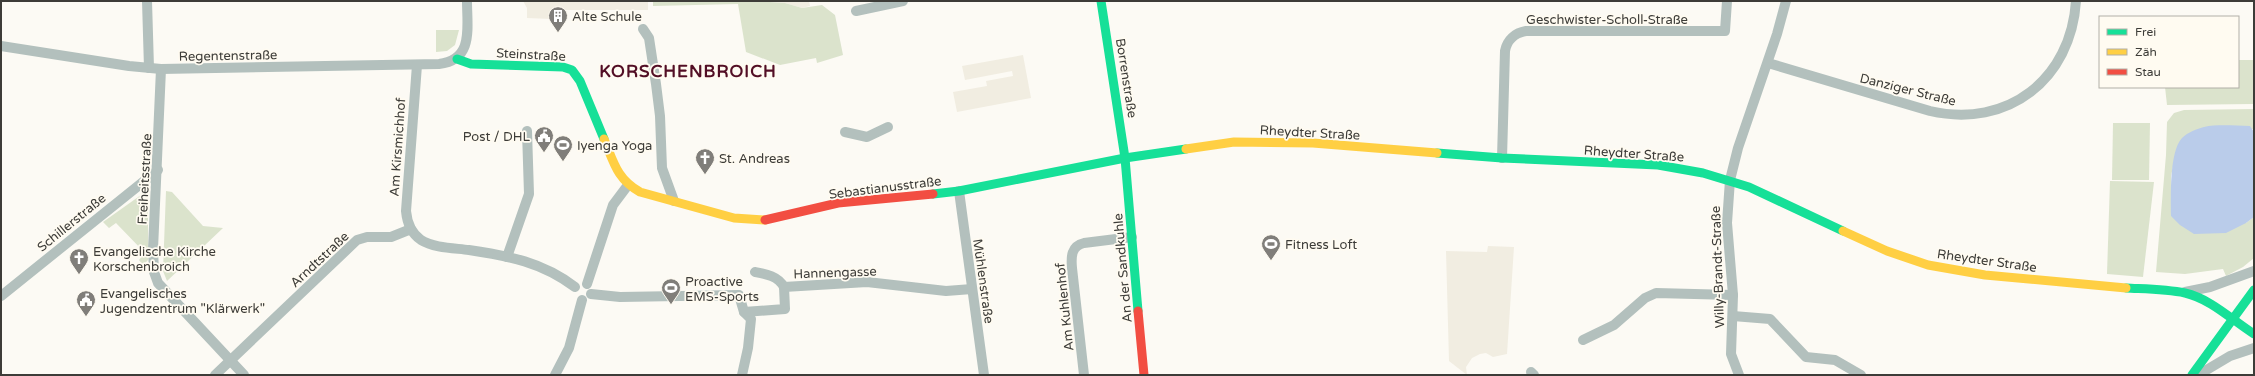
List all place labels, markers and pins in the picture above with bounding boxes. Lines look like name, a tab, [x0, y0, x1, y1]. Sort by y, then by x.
building icon: Alte Schule	[547, 5, 569, 33]
place label: Alte Schule	[572, 9, 642, 25]
public building icon: Post / DHL	[533, 125, 555, 153]
place label: Post / DHL	[463, 129, 531, 145]
sports icon: Iyenga Yoga	[552, 134, 574, 162]
place label: Iyenga Yoga	[577, 138, 652, 154]
church icon: St. Andreas	[694, 147, 716, 175]
place label: St. Andreas	[719, 151, 790, 167]
sports icon: Fitness Loft	[1260, 233, 1282, 261]
place label: Fitness Loft	[1285, 237, 1357, 253]
place label: Evangelische Kirche Korschenbroich	[93, 244, 216, 275]
church icon: Evangelische Kirche Korschenbroich	[68, 247, 90, 275]
place label: Proactive EMS-Sports	[685, 274, 759, 305]
sports icon: Proactive EMS-Sports	[660, 277, 682, 305]
place label: Evangelisches Jugendzentrum "Klärwerk"	[100, 286, 265, 317]
public building icon: Evangelisches Jugendzentrum "Klärwerk"	[75, 289, 97, 317]

